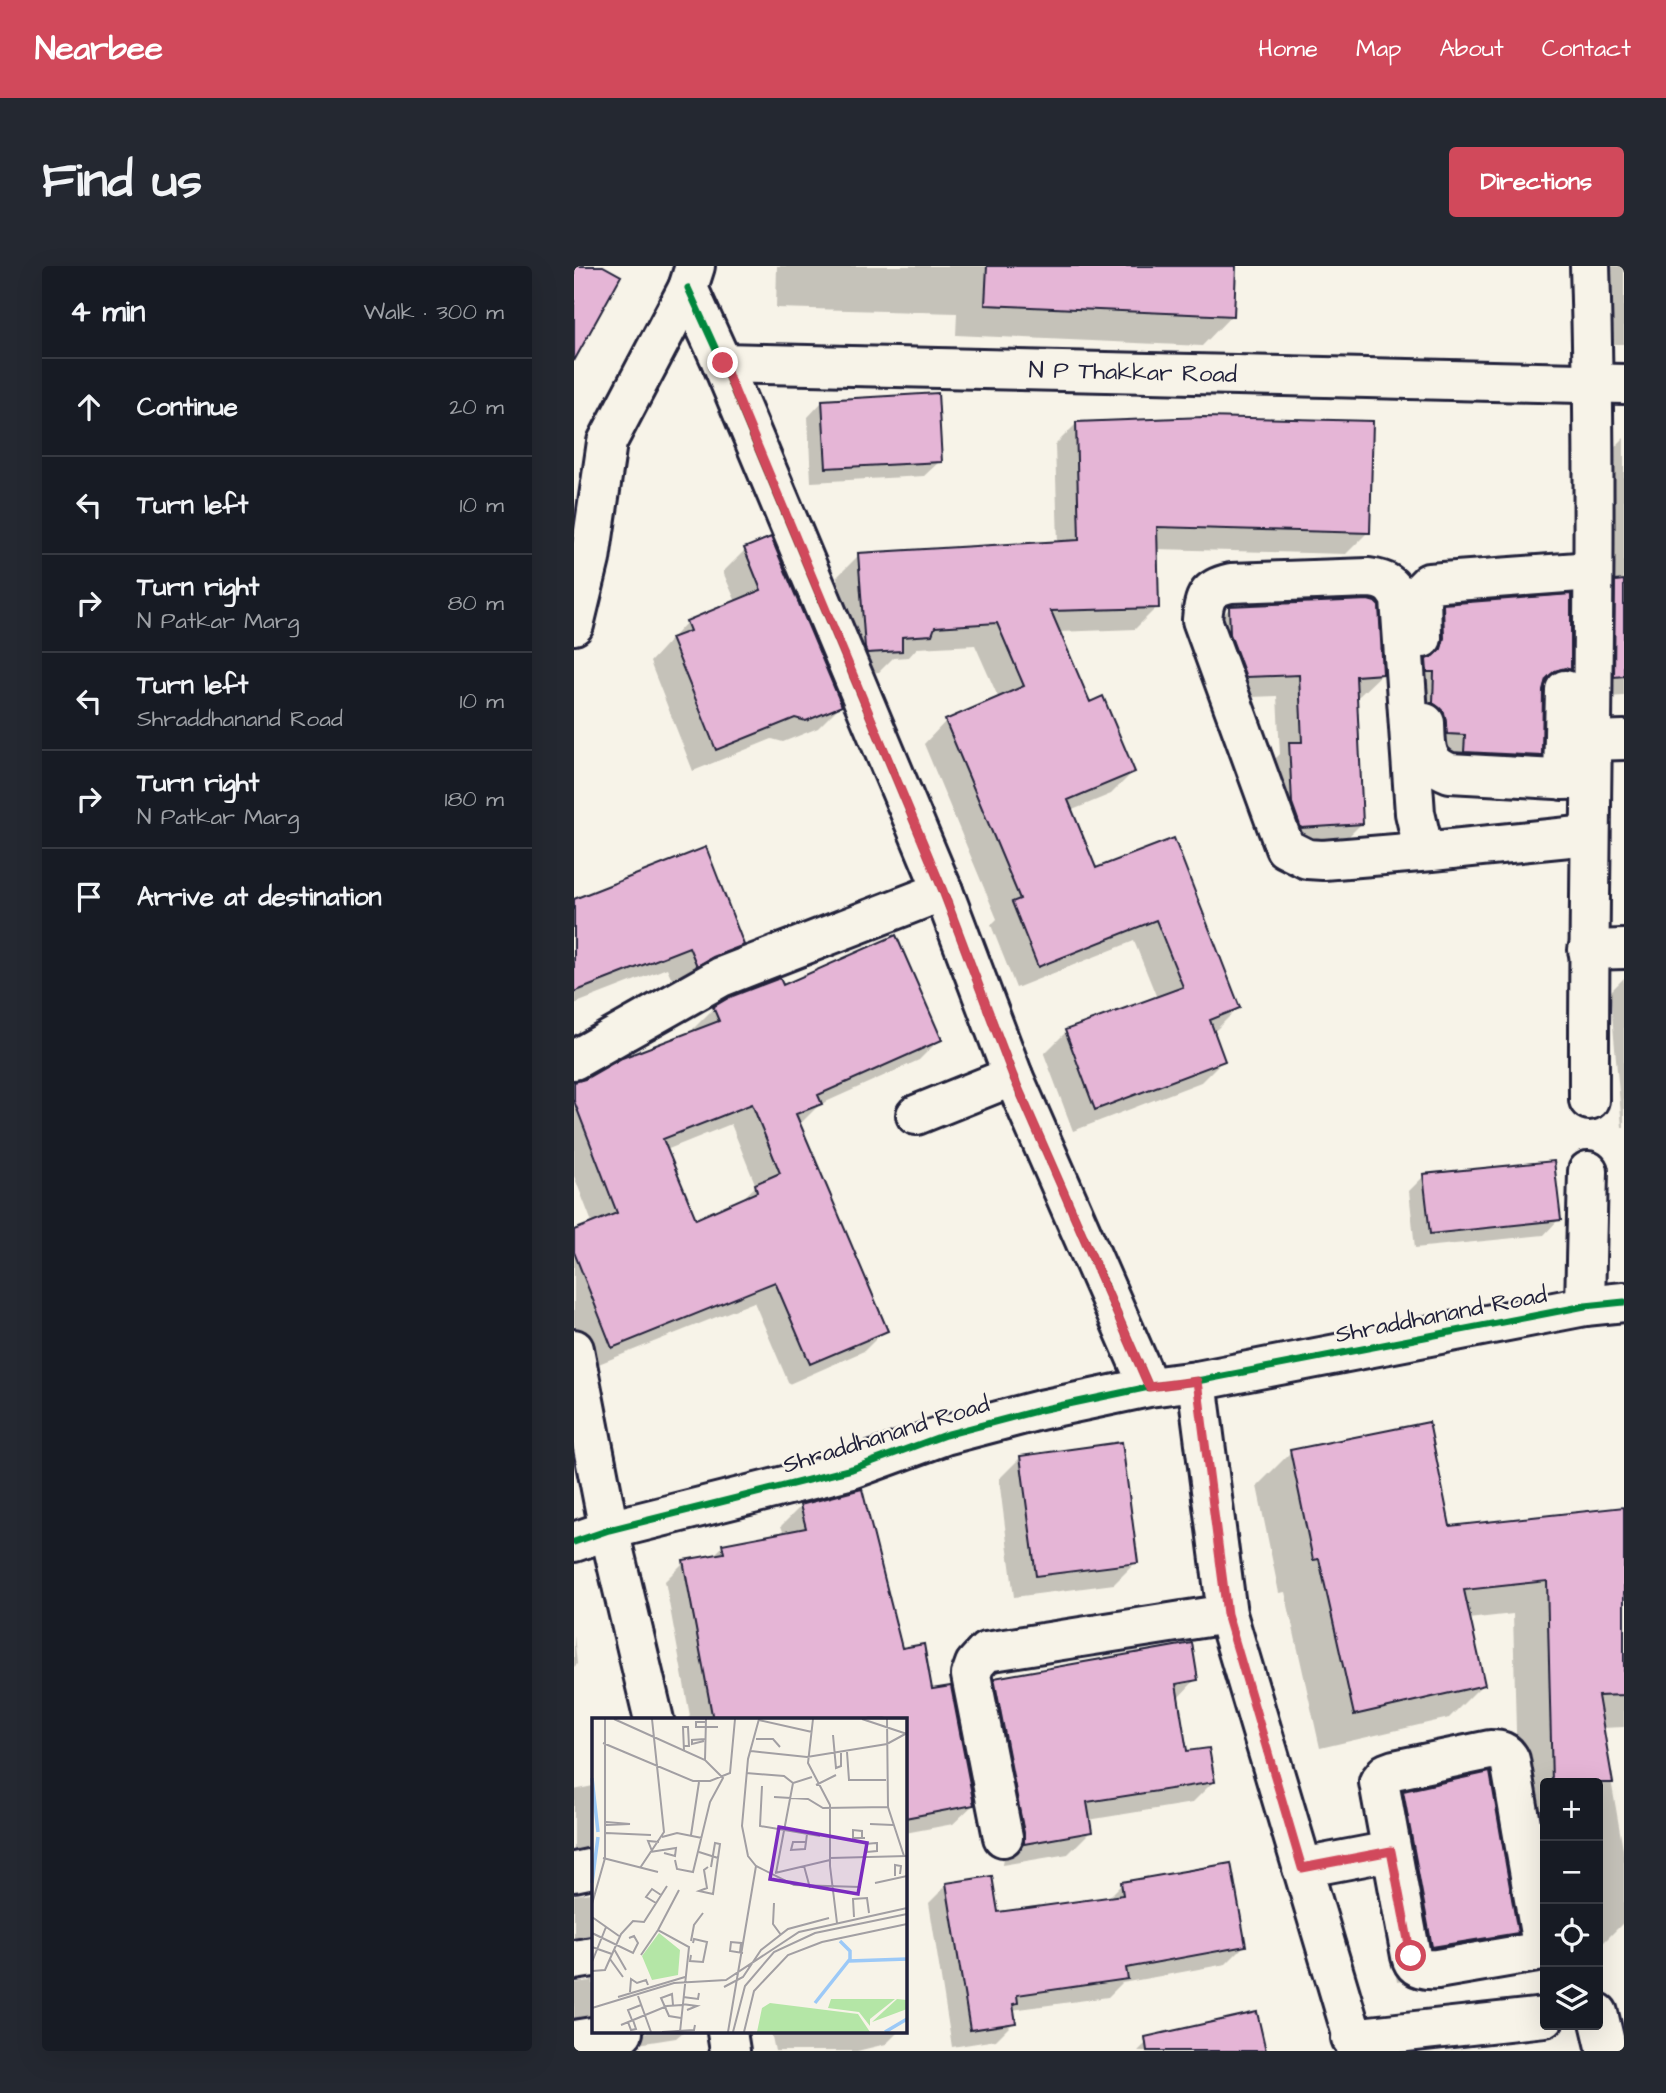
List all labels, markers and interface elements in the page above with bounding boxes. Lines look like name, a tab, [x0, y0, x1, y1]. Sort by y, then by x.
text: Nearbee	[35, 26, 163, 72]
text: Home	[1258, 32, 1318, 66]
text: Map	[1356, 32, 1401, 66]
text: About	[1439, 32, 1504, 66]
text: Contact	[1542, 32, 1631, 66]
button: Directions	[1449, 147, 1624, 217]
text: Find us	[42, 148, 202, 216]
text: 4 min	[70, 291, 145, 333]
text: Walk · 300 m	[363, 296, 504, 328]
route end	[707, 347, 738, 378]
street label: N P Thakkar Road	[1028, 353, 1237, 392]
icon: ahead	[70, 388, 108, 426]
text: Continue	[137, 389, 238, 425]
text: 20 m	[449, 391, 504, 423]
icon: left	[70, 486, 108, 524]
text: Turn left	[137, 487, 248, 523]
text: 10 m	[459, 489, 504, 521]
text: Turn right	[137, 569, 259, 605]
icon: right	[70, 584, 108, 622]
text: 80 m	[447, 587, 504, 619]
text: N Patkar Marg	[137, 605, 299, 637]
text: Turn left	[137, 667, 248, 703]
icon: left	[70, 682, 108, 720]
text: 10 m	[459, 685, 504, 717]
text: Shraddhanand Road	[137, 703, 343, 735]
text: Turn right	[137, 765, 259, 801]
icon: right	[70, 780, 108, 818]
text: 180 m	[445, 783, 504, 815]
text: N Patkar Marg	[137, 801, 299, 833]
icon: arrive	[70, 878, 108, 916]
text: Arrive at destination	[137, 879, 382, 915]
street label: Shraddhanand Road	[1332, 1278, 1550, 1352]
street label: Shraddhanand Road	[778, 1387, 994, 1483]
inset map	[592, 1718, 906, 2034]
map controls	[1540, 1778, 1603, 2030]
button: +	[1540, 1778, 1603, 1841]
button: −	[1540, 1841, 1603, 1904]
button: locate	[1540, 1904, 1603, 1967]
route start	[1395, 1940, 1426, 1971]
button: layers	[1540, 1967, 1603, 2030]

